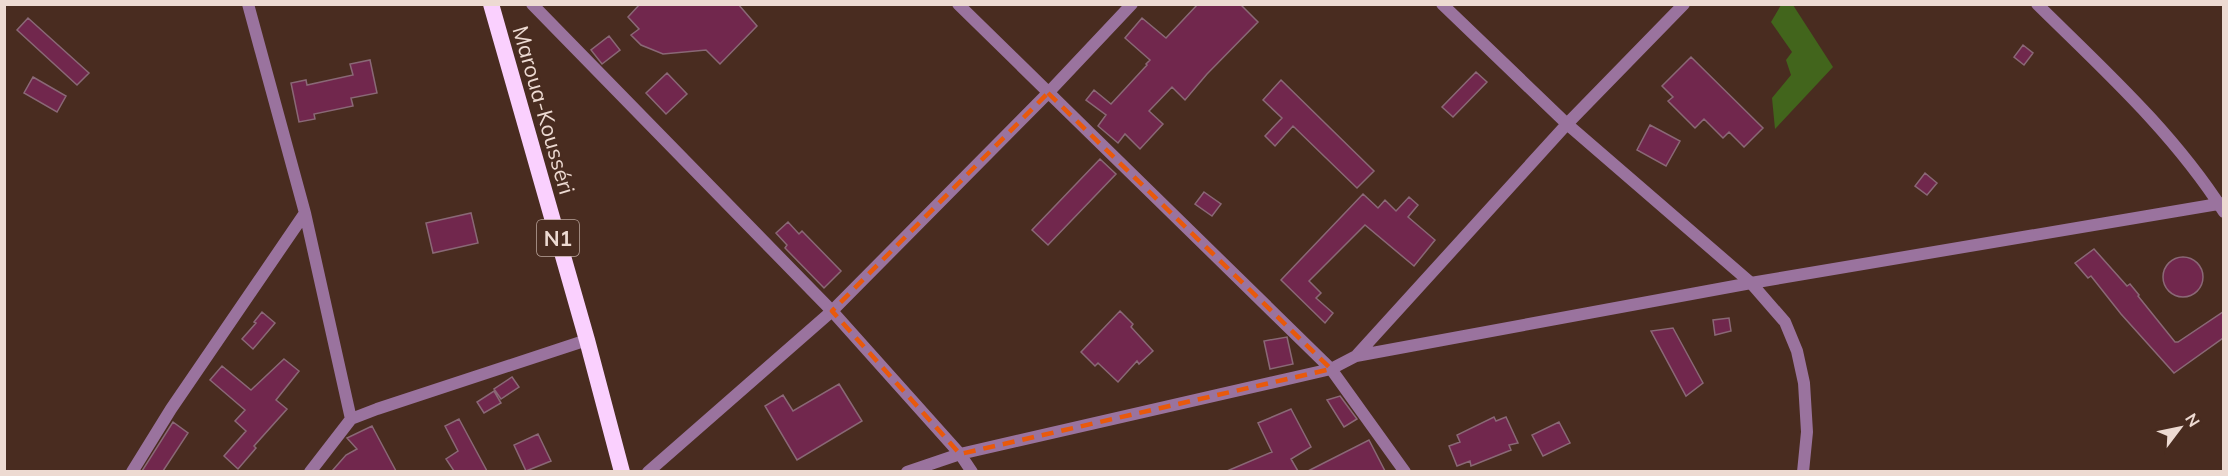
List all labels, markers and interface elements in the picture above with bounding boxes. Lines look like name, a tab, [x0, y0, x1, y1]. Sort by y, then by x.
street label: Maroua-Kousséri	[507, 23, 581, 197]
road number: N1	[537, 220, 579, 256]
north arrow	[2150, 398, 2210, 458]
text: N	[2181, 410, 2204, 430]

